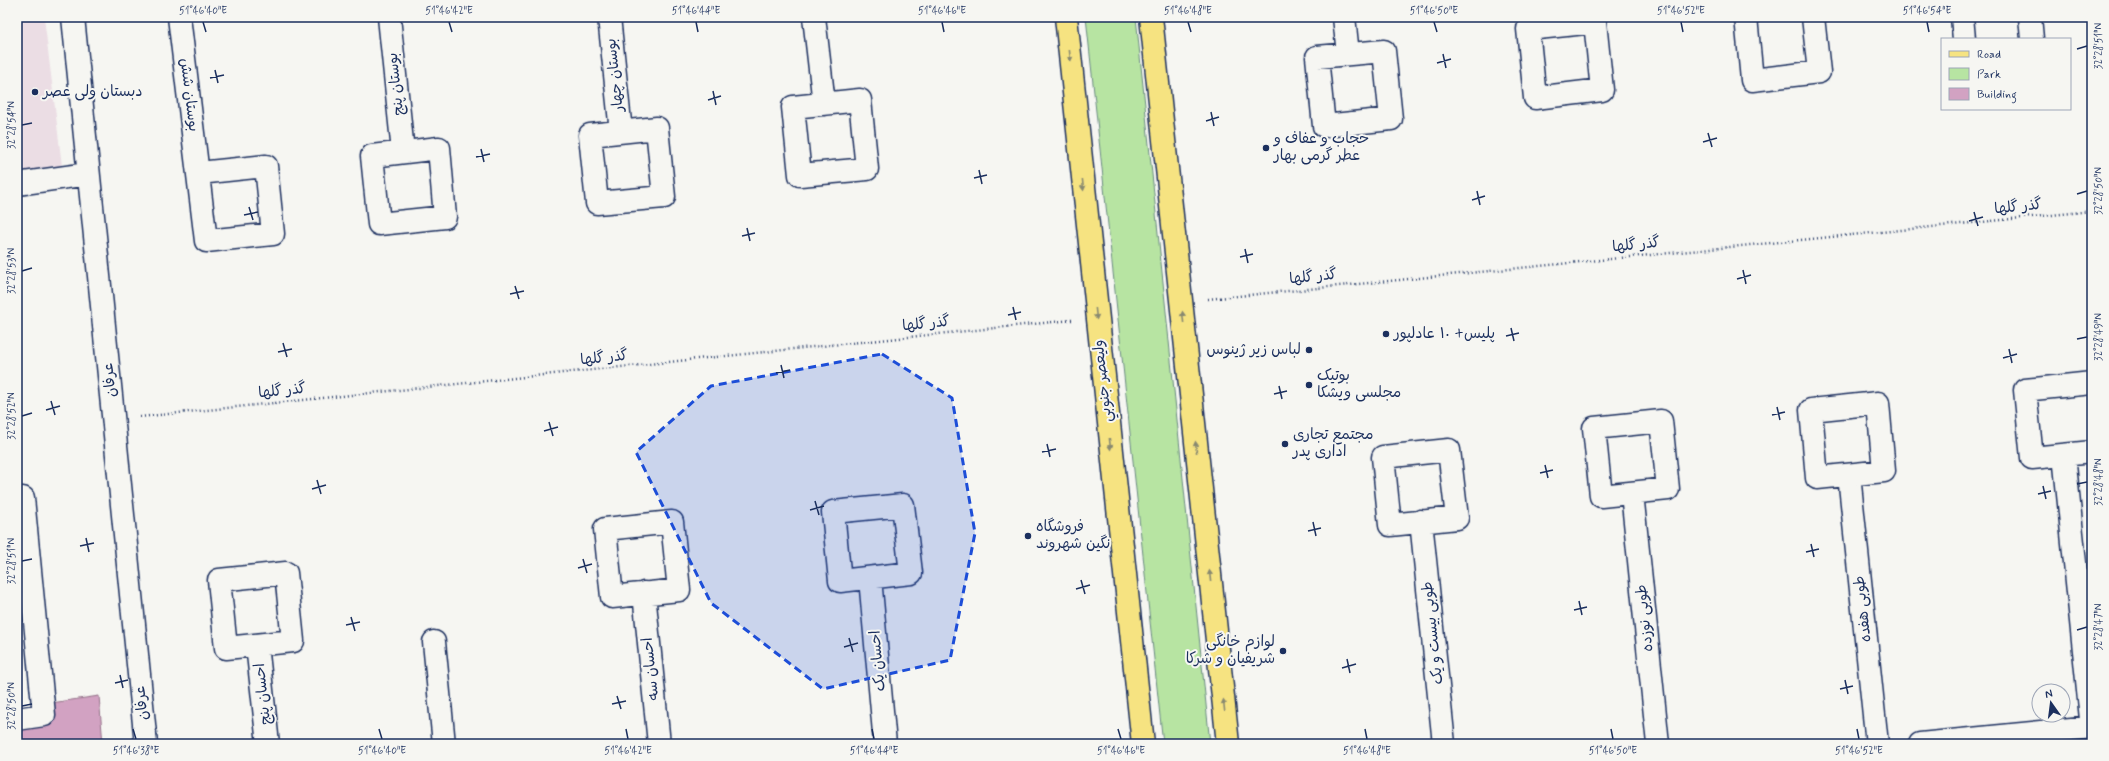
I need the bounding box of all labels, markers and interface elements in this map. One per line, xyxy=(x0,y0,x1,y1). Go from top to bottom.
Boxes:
text: 51°46'40"E xyxy=(179,4,227,18)
text: 51°46'42"E xyxy=(425,4,473,18)
text: 51°46'44"E xyxy=(672,4,720,18)
text: 51°46'46"E xyxy=(918,4,966,18)
text: 51°46'48"E xyxy=(1164,4,1212,18)
text: 51°46'50"E xyxy=(1410,4,1458,18)
text: 51°46'52"E xyxy=(1657,4,1705,18)
text: 51°46'54"E xyxy=(1903,4,1952,18)
text: 32°28'51"N xyxy=(2092,23,2106,69)
street label: بوستان چهار xyxy=(601,37,629,114)
legend xyxy=(1941,38,2071,110)
text: Road xyxy=(1977,47,2001,63)
one-way arrow xyxy=(1066,50,1073,62)
street label: بوستان پنج xyxy=(383,52,409,116)
street label: بوستان شش xyxy=(175,57,203,133)
text: Park xyxy=(1977,67,2001,83)
place label: دبستان ولی عصر xyxy=(41,82,143,102)
marker: دبستان ولی عصر xyxy=(30,87,40,97)
text: Building xyxy=(1977,87,2017,104)
text: 32°28'54"N xyxy=(5,101,19,149)
place label: حجاب و عفاف و عطر گرمی بهار xyxy=(1273,129,1369,166)
marker: حجاب و عفاف و عطر گرمی بهار xyxy=(1261,143,1271,153)
text: 32°28'50"N xyxy=(2092,167,2106,215)
one-way arrow xyxy=(1080,179,1086,191)
street label: گذر گلها xyxy=(1993,195,2043,219)
street label: گذر گلها xyxy=(1611,233,1661,257)
text: 32°28'53"N xyxy=(5,248,19,294)
street label: گذر گلها xyxy=(1288,265,1338,289)
one-way arrow xyxy=(1093,308,1099,320)
one-way arrow xyxy=(1180,311,1186,323)
street label: گذر گلها xyxy=(901,312,951,336)
text: 32°28'49"N xyxy=(2092,313,2106,361)
place label: پلیس+ ۱۰ عادلپور xyxy=(1393,324,1495,344)
marker: پلیس+ ۱۰ عادلپور xyxy=(1381,329,1391,339)
street label: وليعصر جنوبي xyxy=(1089,338,1119,423)
place label: لباس زیر ژینوس xyxy=(1206,340,1301,360)
marker: لباس زیر ژینوس xyxy=(1304,345,1314,355)
street label: گذر گلها xyxy=(579,346,629,370)
street label: عرفان xyxy=(98,362,122,398)
place label: بوتیک مجلسی ویشکا xyxy=(1317,366,1401,403)
street label: گذر گلها xyxy=(257,379,307,403)
marker: بوتیک مجلسی ویشکا xyxy=(1304,380,1314,390)
text: 32°28'52"N xyxy=(5,392,19,440)
place label: مجتمع تجاری اداری پدر xyxy=(1292,425,1373,462)
one-way arrow xyxy=(1107,438,1113,450)
marker: مجتمع تجاری اداری پدر xyxy=(1280,439,1290,449)
one-way arrow xyxy=(1193,441,1200,453)
text: 32°28'48"N xyxy=(2092,458,2106,506)
place label: فروشگاه نگین شهروند xyxy=(1036,517,1110,554)
marker: فروشگاه نگین شهروند xyxy=(1023,531,1033,541)
text: 32°28'51"N xyxy=(5,538,19,584)
one-way arrow xyxy=(1207,570,1213,582)
street label: طوبی هفده xyxy=(1850,575,1876,643)
street label: طوبی بیست و یک xyxy=(1418,580,1448,686)
street label: طوبی نوزده xyxy=(1632,583,1658,653)
text: 32°28'47"N xyxy=(2092,603,2106,650)
street label: احسان یک xyxy=(865,630,891,692)
place label: لوازم خانگی شریفیان و شرکا xyxy=(1186,632,1275,669)
street label: احسان سه xyxy=(638,637,664,701)
marker: لوازم خانگی شریفیان و شرکا xyxy=(1278,646,1288,656)
street label: احسان پنج xyxy=(250,662,276,726)
text: 32°28'50"N xyxy=(5,682,19,730)
north arrow xyxy=(2031,683,2071,723)
street label: عرفان xyxy=(130,685,154,721)
text: N xyxy=(2044,687,2054,702)
one-way arrow xyxy=(1220,699,1227,711)
text: 51°46'38"E xyxy=(113,744,159,758)
text: 51°46'40"E xyxy=(358,744,406,758)
text: 51°46'42"E xyxy=(604,744,652,758)
text: 51°46'44"E xyxy=(850,744,898,758)
text: 51°46'46"E xyxy=(1097,744,1145,758)
text: 51°46'48"E xyxy=(1343,744,1391,758)
text: 51°46'50"E xyxy=(1589,744,1637,758)
text: 51°46'52"E xyxy=(1835,744,1883,758)

